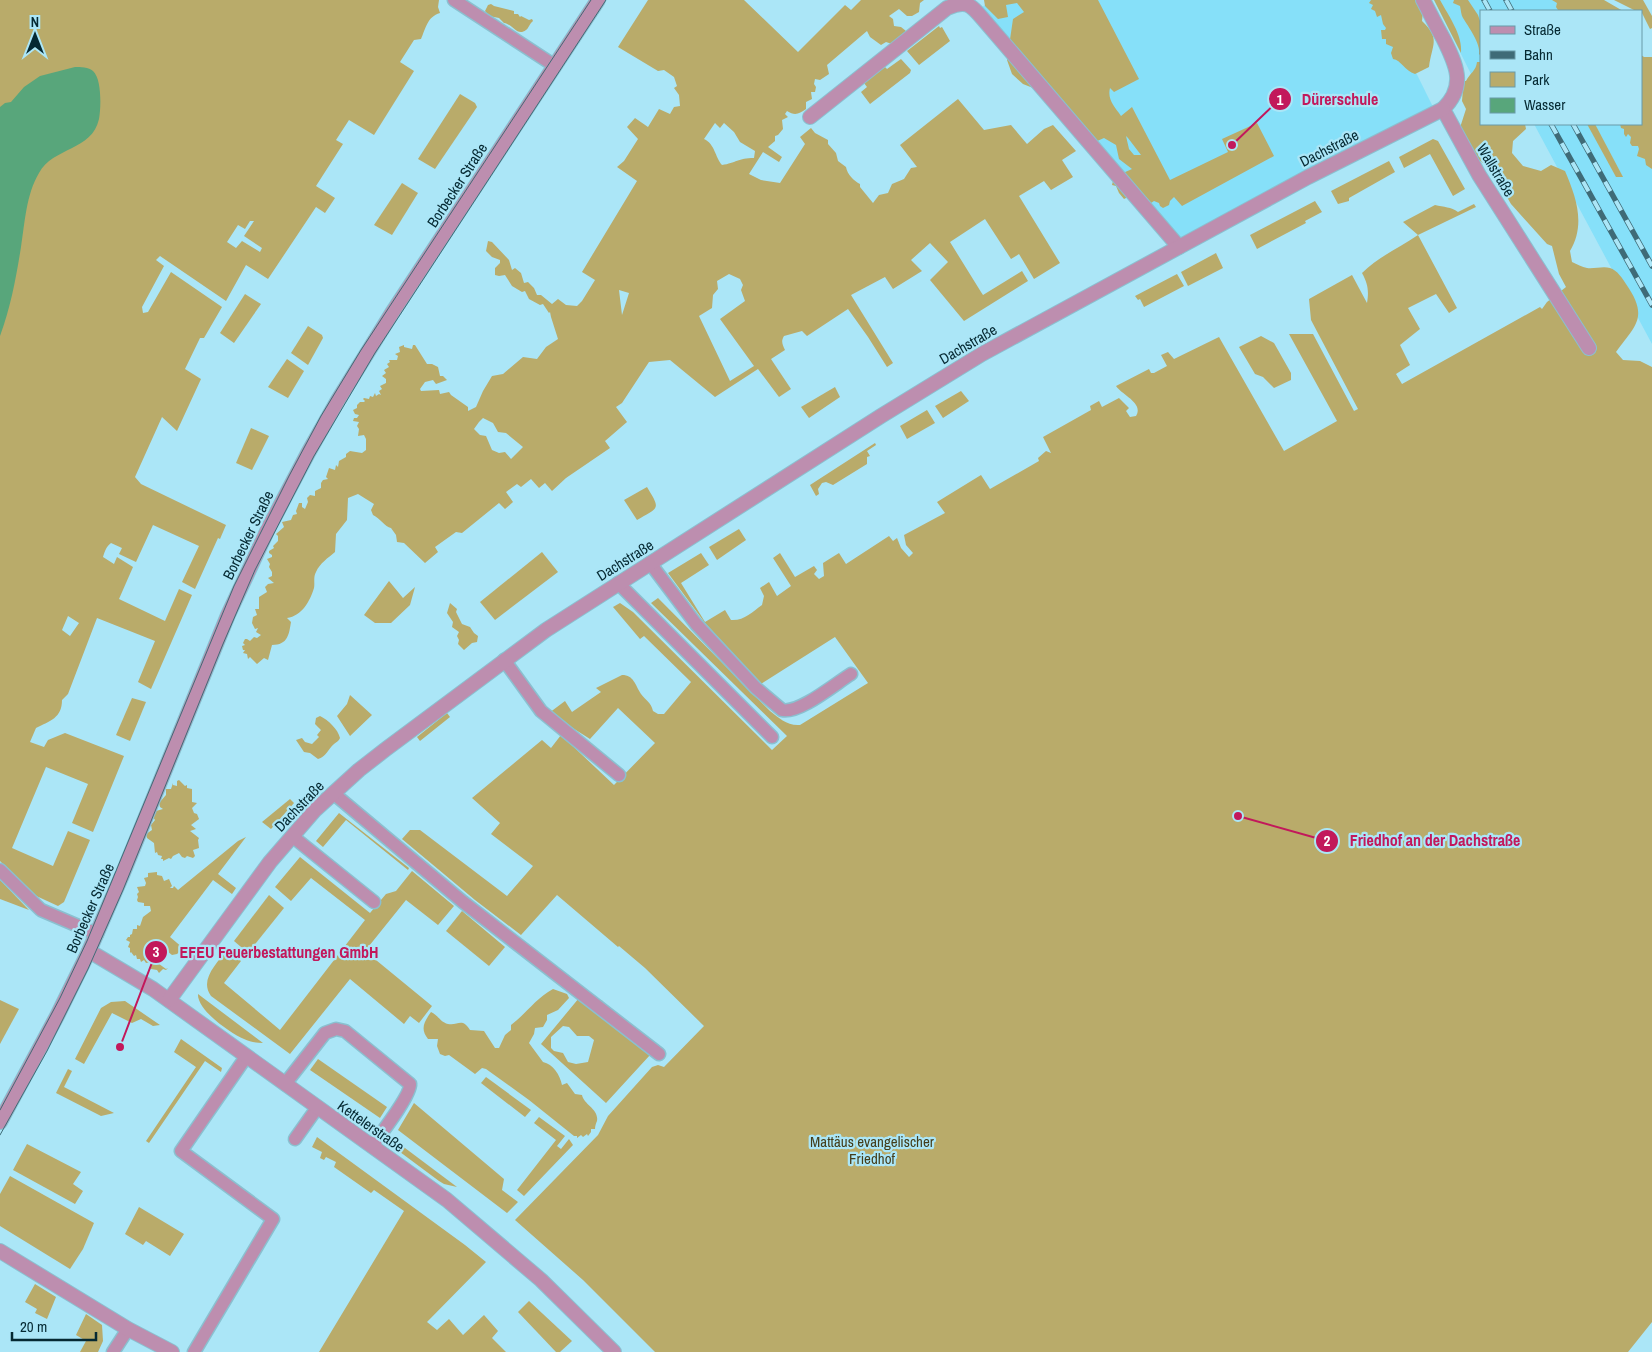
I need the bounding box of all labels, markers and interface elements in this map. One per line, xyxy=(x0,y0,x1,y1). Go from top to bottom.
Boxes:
north arrow xyxy=(10,10,60,60)
legend xyxy=(1480,10,1642,125)
text: N xyxy=(31,13,39,31)
text: Straße xyxy=(1524,19,1561,40)
text: Bahn xyxy=(1524,44,1553,65)
text: Park xyxy=(1524,69,1550,90)
callout: Dürerschule xyxy=(1267,84,1389,115)
text: Dürerschule xyxy=(1302,88,1378,110)
text: 1 xyxy=(1277,89,1284,110)
text: Wasser xyxy=(1524,94,1565,115)
street label: Dachstraße xyxy=(1296,124,1362,172)
street label: Borbecker Straße xyxy=(422,139,492,231)
street label: Wallstraße xyxy=(1472,140,1520,201)
street label: Dachstraße xyxy=(935,319,1001,369)
street label: Borbecker Straße xyxy=(217,487,279,583)
street label: Dachstraße xyxy=(592,534,658,586)
street label: Dachstraße xyxy=(269,776,329,836)
callout: Friedhof an der Dachstraße xyxy=(1315,825,1531,856)
text: Friedhof an der Dachstraße xyxy=(1350,829,1520,851)
text: 2 xyxy=(1324,830,1331,851)
street label: Borbecker Straße xyxy=(61,860,119,956)
callout: EFEU Feuerbestattungen GmbH xyxy=(144,937,388,968)
text: 3 xyxy=(153,941,160,962)
text: EFEU Feuerbestattungen GmbH xyxy=(179,941,379,963)
street label: Kettelerstraße xyxy=(333,1095,409,1157)
park label: Mattäus evangelischer Friedhof xyxy=(810,1131,934,1169)
scale bar xyxy=(12,1310,96,1342)
text: 20 m xyxy=(20,1316,47,1337)

